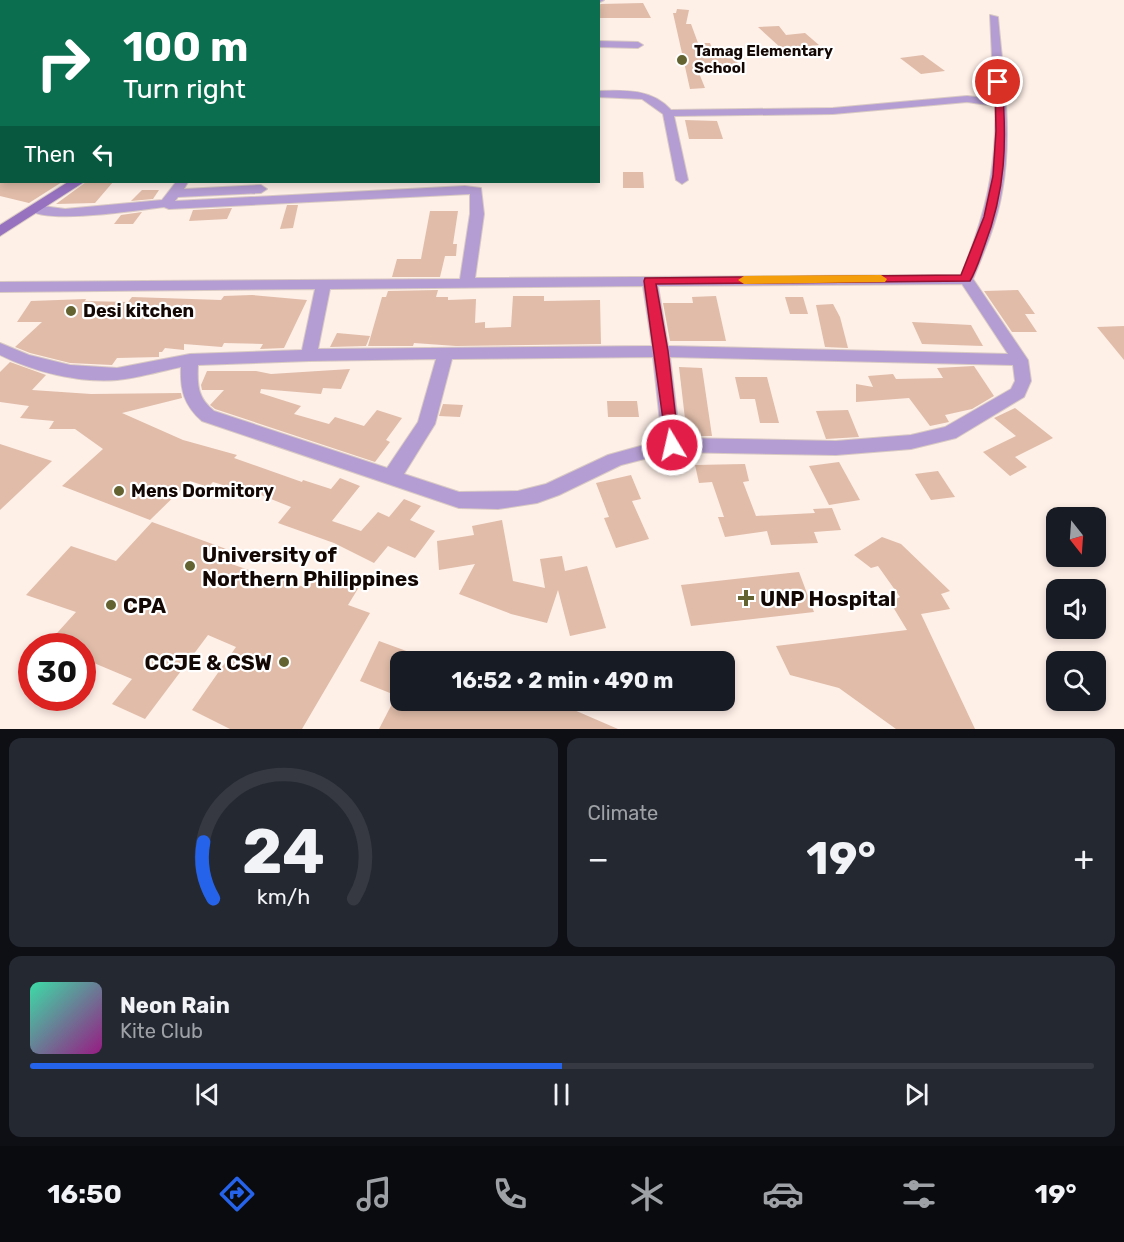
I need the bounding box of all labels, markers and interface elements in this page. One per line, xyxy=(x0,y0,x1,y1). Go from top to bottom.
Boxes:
text: 100 m xyxy=(123,22,248,72)
icon: right xyxy=(24,24,102,102)
place label: Tamag Elementary School xyxy=(694,42,833,77)
marker: Tamag Elementary School xyxy=(675,53,689,67)
pin xyxy=(972,56,1023,107)
icon: arrive xyxy=(981,65,1014,98)
text: Turn right xyxy=(123,73,246,105)
icon: left xyxy=(87,138,120,171)
text: Then xyxy=(24,141,75,168)
place label: Desi kitchen xyxy=(83,300,194,322)
marker: Desi kitchen xyxy=(64,304,78,318)
position arrow xyxy=(640,413,704,477)
place label: Mens Dormitory xyxy=(131,480,274,502)
marker: Mens Dormitory xyxy=(112,484,126,498)
north arrow xyxy=(1046,507,1106,567)
map controls xyxy=(1046,507,1106,711)
place label: University of Northern Philippines xyxy=(202,542,419,591)
marker: University of Northern Philippines xyxy=(183,559,197,573)
button: sound xyxy=(1046,579,1106,639)
place label: UNP Hospital xyxy=(760,586,896,611)
marker: UNP Hospital xyxy=(737,589,755,607)
place label: CPA xyxy=(123,593,166,618)
marker: CPA xyxy=(104,598,118,612)
speed limit sign: 30 xyxy=(18,633,96,711)
place label: CCJE & CSW xyxy=(145,650,272,675)
button: search xyxy=(1046,651,1106,711)
marker: CCJE & CSW xyxy=(277,655,291,669)
text: 16:52 · 2 min · 490 m xyxy=(452,667,673,694)
text: Climate xyxy=(588,801,658,825)
text: 24 xyxy=(242,815,325,889)
text: 19° xyxy=(806,832,876,885)
text: − xyxy=(588,839,609,878)
text: + xyxy=(1073,839,1094,878)
text: km/h xyxy=(256,885,310,910)
text: Neon Rain xyxy=(120,992,230,1019)
text: Kite Club xyxy=(120,1019,203,1043)
icon: previous xyxy=(191,1078,224,1111)
icon: pause xyxy=(545,1078,578,1111)
icon: next xyxy=(900,1078,933,1111)
icon: directions xyxy=(216,1173,258,1215)
icon: music xyxy=(353,1173,395,1215)
icon: phone xyxy=(489,1173,531,1215)
icon: climate xyxy=(626,1173,668,1215)
icon: car xyxy=(762,1173,804,1215)
icon: filters xyxy=(898,1173,940,1215)
text: 16:50 xyxy=(47,1178,122,1210)
text: 19° xyxy=(1035,1178,1077,1210)

